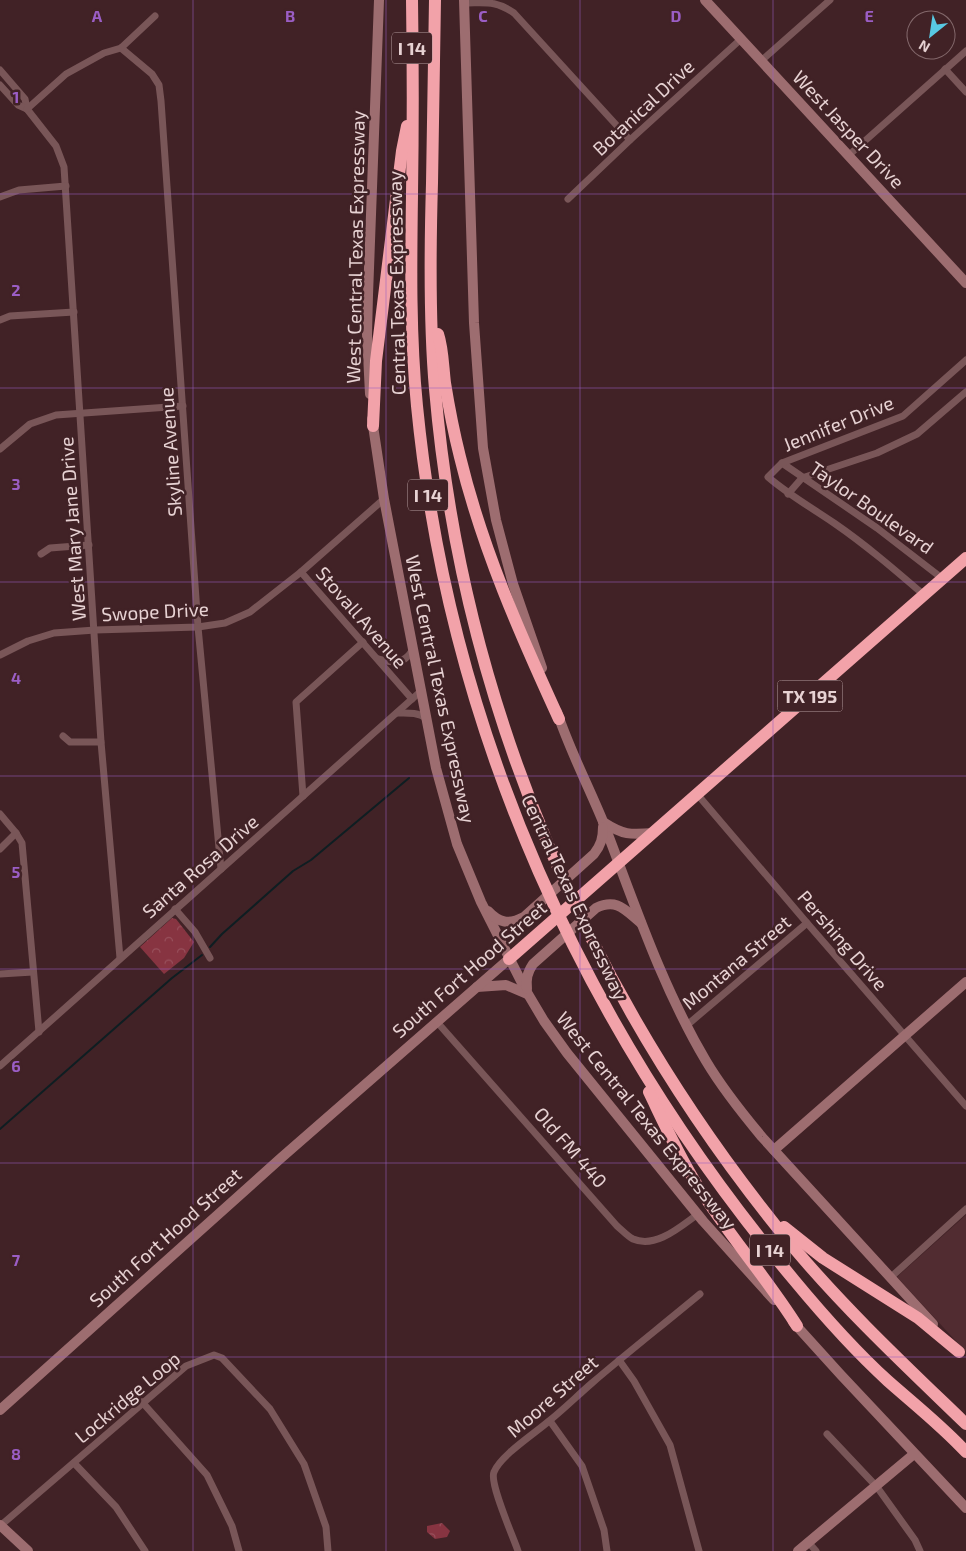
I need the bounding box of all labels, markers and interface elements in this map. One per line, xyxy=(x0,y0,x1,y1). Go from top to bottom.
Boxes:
text: A xyxy=(92,6,103,25)
text: B xyxy=(285,6,295,25)
text: C xyxy=(478,6,488,25)
text: D xyxy=(671,6,682,25)
text: E xyxy=(864,6,874,25)
north arrow xyxy=(906,10,956,60)
road number: I 14 xyxy=(392,32,432,64)
text: N xyxy=(916,37,933,57)
street label: Botanical Drive xyxy=(588,54,698,160)
street label: West Jasper Drive xyxy=(788,65,910,193)
text: 1 xyxy=(13,87,19,106)
street label: West Central Texas Expressway xyxy=(341,110,369,384)
street label: Central Texas Expressway xyxy=(383,171,409,395)
text: 2 xyxy=(11,280,21,299)
street label: Skyline Avenue xyxy=(154,387,186,517)
street label: Jennifer Drive xyxy=(779,390,897,456)
street label: West Mary Jane Drive xyxy=(54,436,90,622)
street label: Taylor Boulevard xyxy=(806,456,938,558)
text: 3 xyxy=(11,474,21,493)
road number: I 14 xyxy=(408,480,448,510)
street label: West Central Texas Expressway xyxy=(401,553,481,825)
street label: Stovall Avenue xyxy=(312,561,412,673)
street label: Swope Drive xyxy=(101,597,209,625)
text: 4 xyxy=(11,668,21,687)
road number: TX 195 xyxy=(778,680,842,711)
street label: Central Texas Expressway xyxy=(517,790,633,1004)
street label: Santa Rosa Drive xyxy=(137,809,263,923)
text: 5 xyxy=(12,862,21,881)
street label: Pershing Drive xyxy=(793,885,893,995)
street label: South Fort Hood Street xyxy=(387,896,551,1042)
street label: Montana Street xyxy=(677,910,795,1014)
street label: West Central Texas Expressway xyxy=(552,1007,742,1233)
text: 6 xyxy=(11,1056,21,1075)
street label: Old FM 440 xyxy=(530,1102,612,1192)
street label: South Fort Hood Street xyxy=(84,1163,246,1311)
road number: I 14 xyxy=(750,1234,790,1266)
text: 7 xyxy=(12,1250,21,1269)
street label: Lockridge Loop xyxy=(70,1346,184,1448)
street label: Moore Street xyxy=(502,1350,602,1442)
text: 8 xyxy=(11,1444,21,1463)

